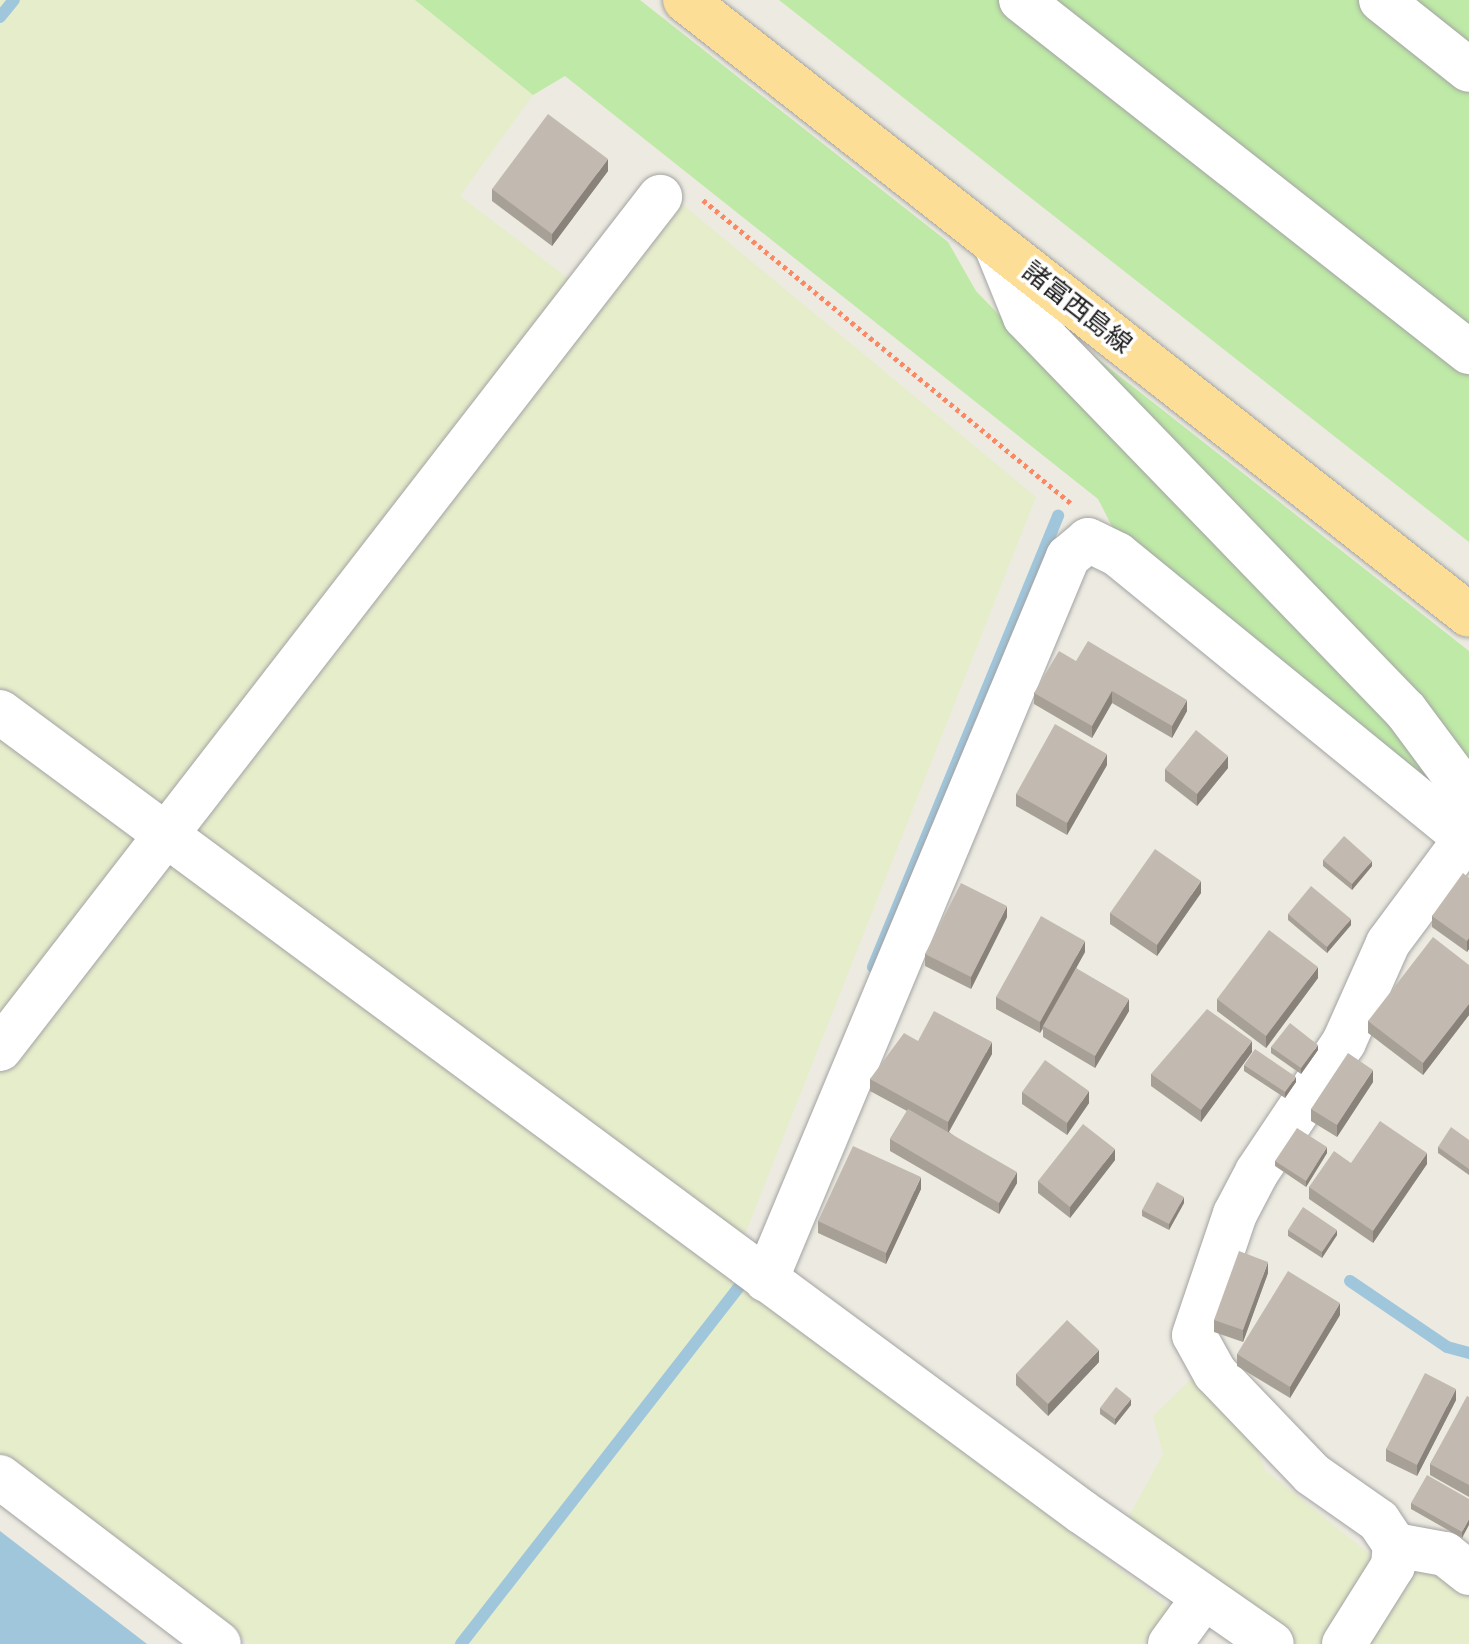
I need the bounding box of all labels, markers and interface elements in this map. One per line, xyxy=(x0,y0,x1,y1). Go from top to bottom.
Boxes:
street label: 諸富西島線 xyxy=(1016,256,1138,360)

